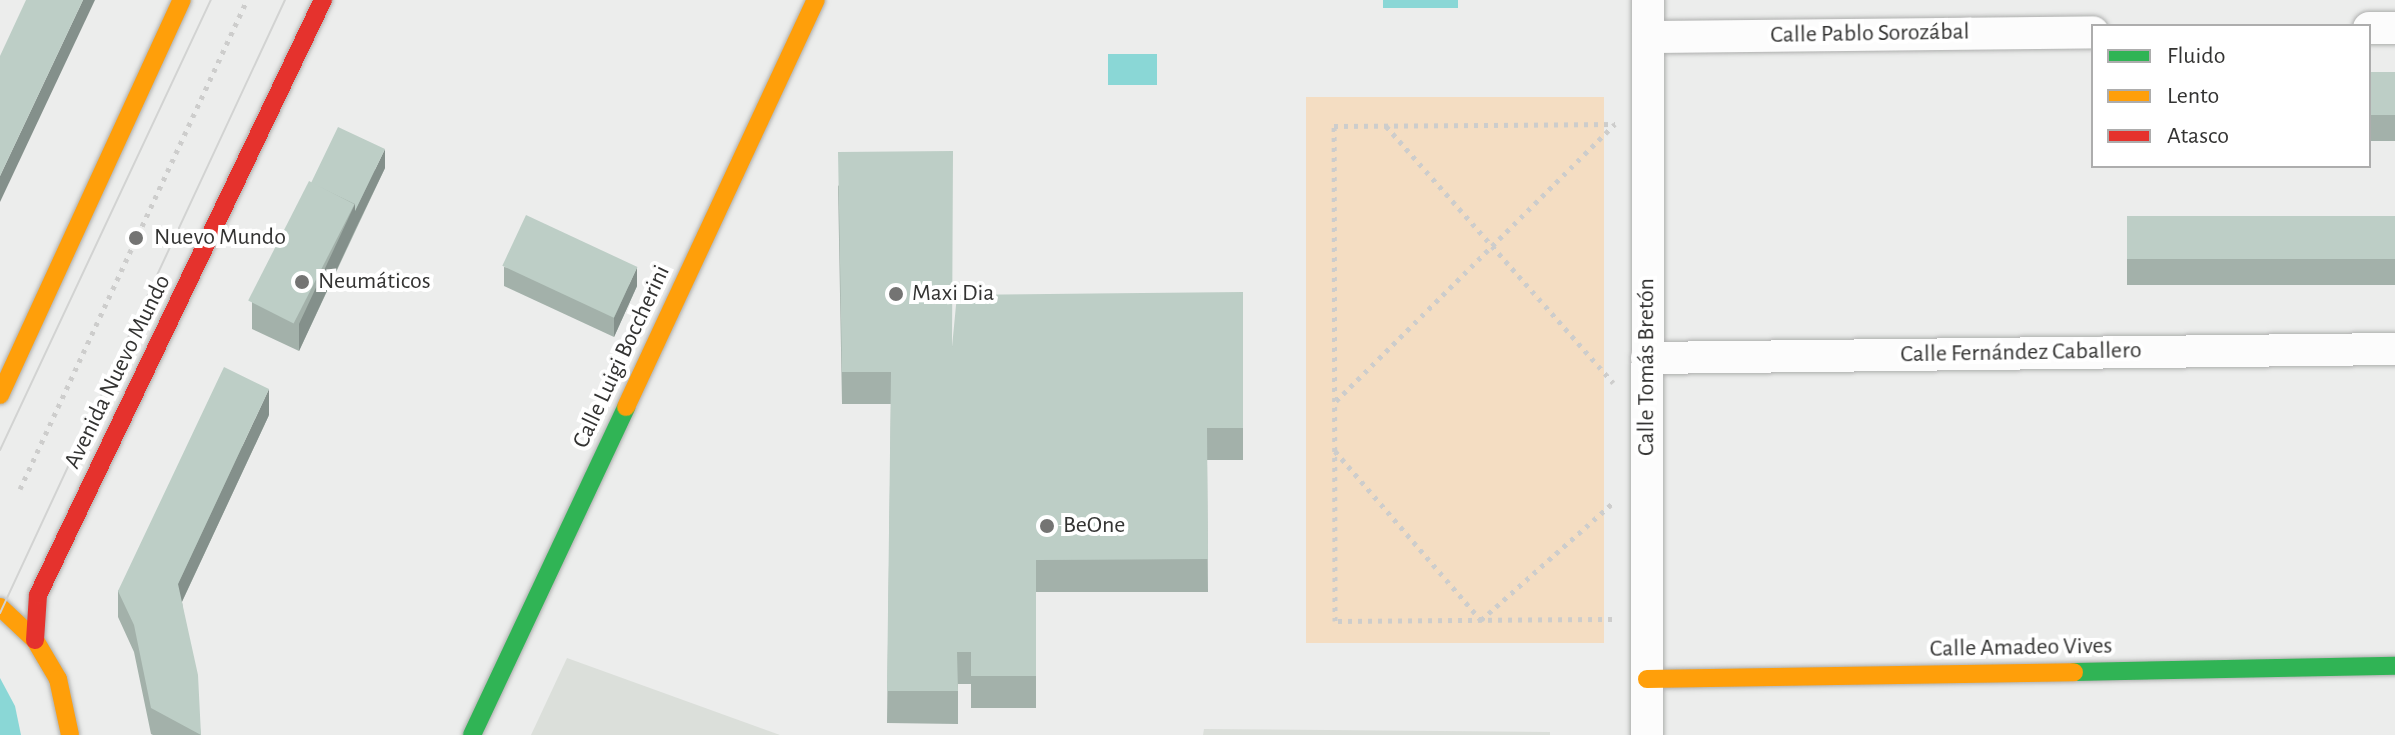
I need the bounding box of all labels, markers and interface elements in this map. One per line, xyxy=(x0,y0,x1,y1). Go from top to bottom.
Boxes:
street label: Calle Pablo Sorozábal xyxy=(1770,18,1970,50)
legend xyxy=(2091,24,2371,168)
text: Fluido xyxy=(2167,44,2226,68)
text: Lento xyxy=(2167,84,2219,108)
text: Atasco xyxy=(2167,124,2229,148)
place label: Nuevo Mundo xyxy=(154,224,286,252)
marker: Nuevo Mundo xyxy=(125,227,147,249)
street label: Calle Luigi Boccherini xyxy=(567,261,677,453)
place label: Neumáticos xyxy=(318,268,431,296)
street label: Avenida Nuevo Mundo xyxy=(59,270,177,474)
marker: Neumáticos xyxy=(293,273,311,291)
street label: Calle Tomás Bretón xyxy=(1633,278,1661,456)
place label: Maxi Dia xyxy=(912,280,994,308)
marker: Maxi Dia xyxy=(887,285,905,303)
street label: Calle Fernández Caballero xyxy=(1900,336,2142,370)
place label: BeOne xyxy=(1063,512,1125,540)
marker: BeOne xyxy=(1038,517,1056,535)
street label: Calle Amadeo Vives xyxy=(1929,632,2113,664)

